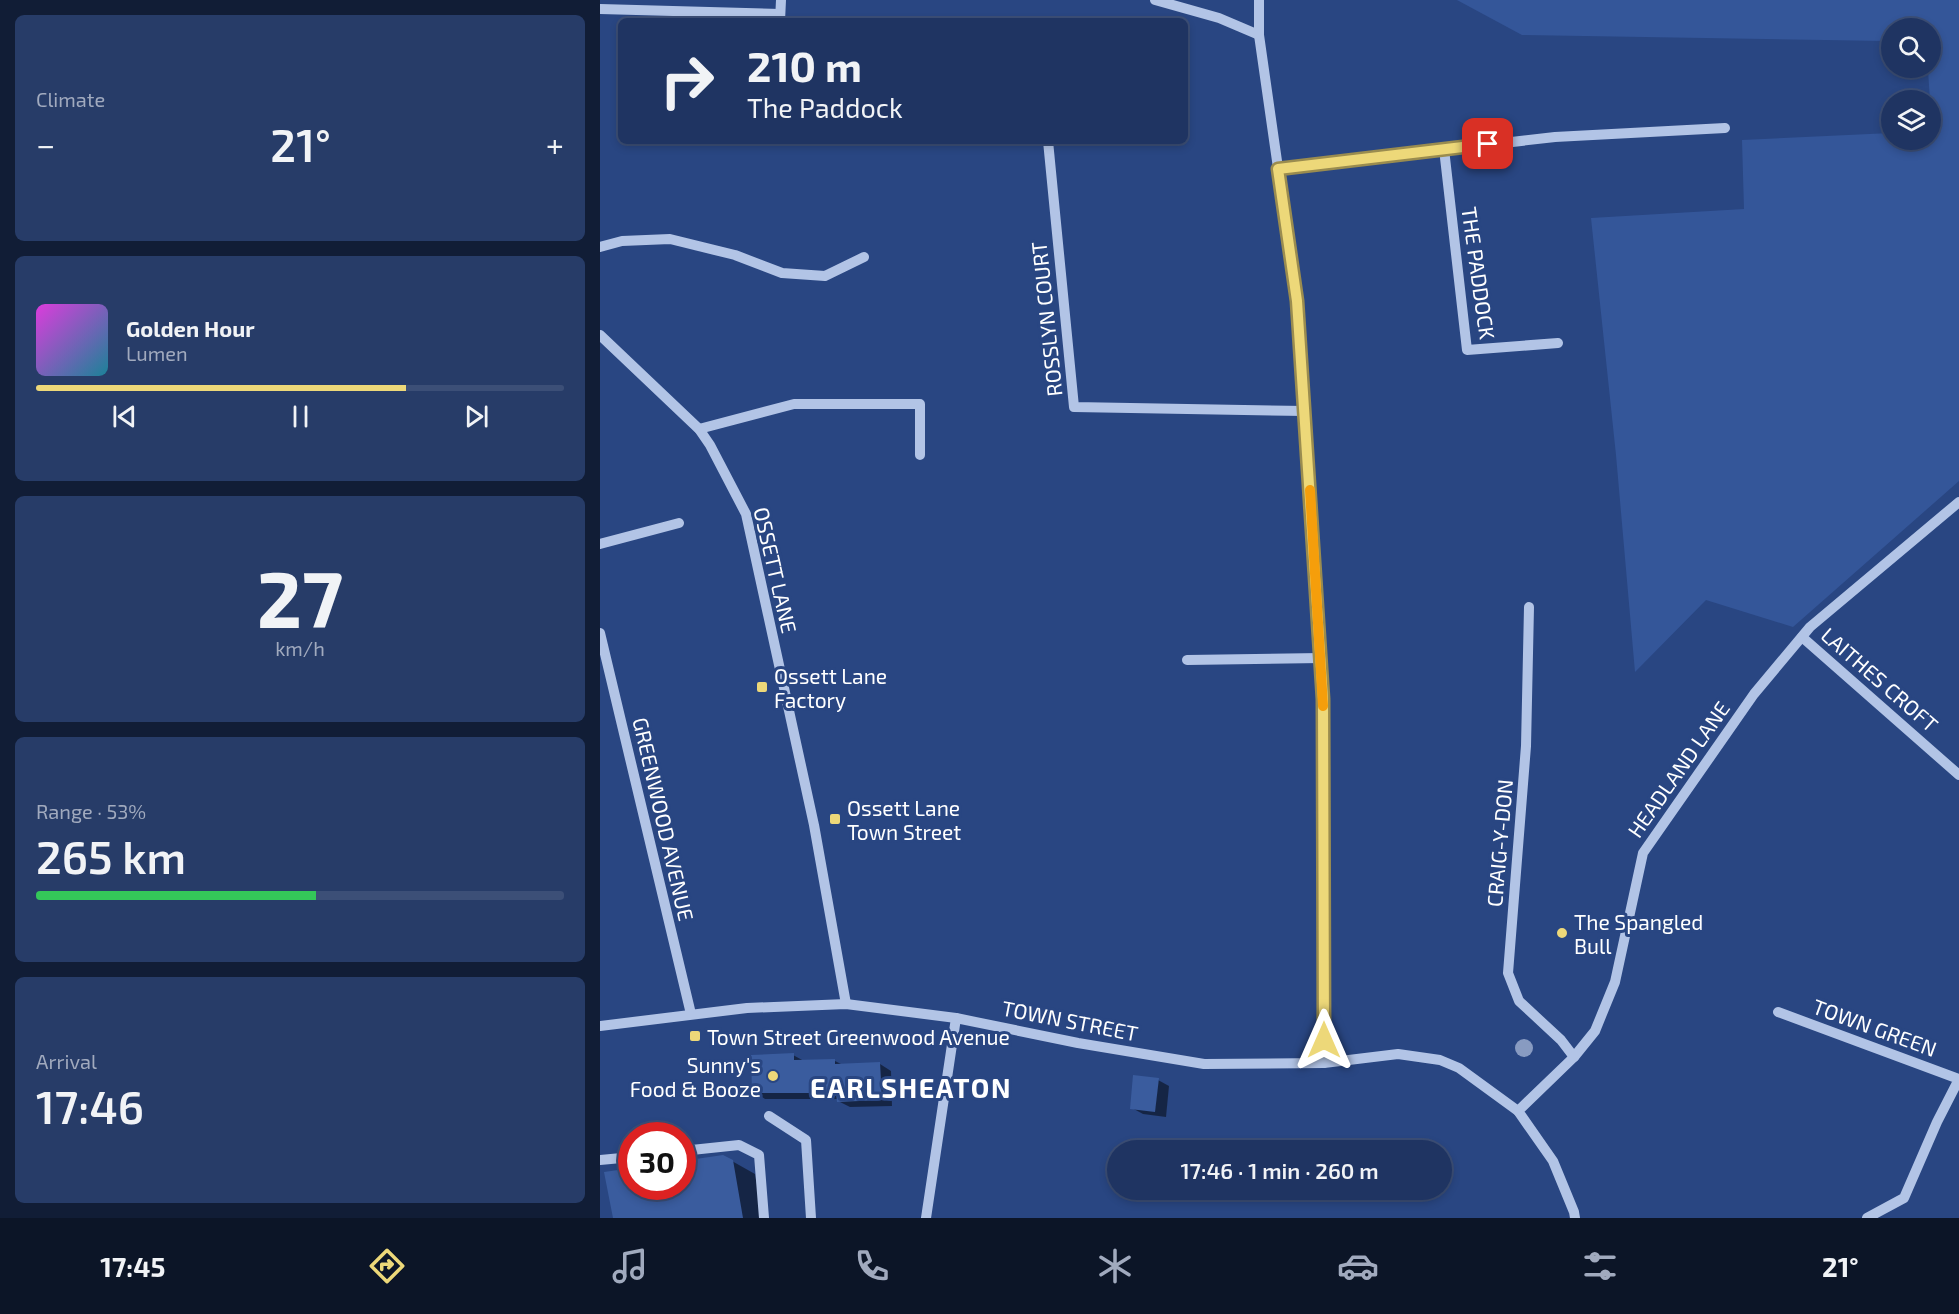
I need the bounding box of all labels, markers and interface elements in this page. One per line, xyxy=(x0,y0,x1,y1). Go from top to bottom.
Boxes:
map controls xyxy=(1881,18,1941,150)
button: search xyxy=(1881,18,1941,78)
text: 210 m xyxy=(747,40,862,90)
icon: right xyxy=(648,42,726,120)
text: Climate xyxy=(36,87,105,111)
button: layers xyxy=(1881,90,1941,150)
text: The Paddock xyxy=(747,91,903,123)
text: 21° xyxy=(270,117,331,171)
pin xyxy=(1462,118,1513,169)
text: − xyxy=(36,124,55,164)
text: + xyxy=(546,124,564,164)
icon: arrive xyxy=(1471,127,1504,160)
street label: THE PADDOCK xyxy=(1457,205,1501,342)
street label: ROSSLYN COURT xyxy=(1025,240,1067,398)
text: Golden Hour xyxy=(126,315,255,341)
text: Lumen xyxy=(126,341,188,365)
icon: previous xyxy=(108,400,141,433)
icon: pause xyxy=(284,400,317,433)
icon: next xyxy=(460,400,493,433)
street label: OSSETT LANE xyxy=(749,505,803,635)
text: 27 xyxy=(257,550,343,644)
street label: LAITHES CROFT xyxy=(1817,622,1943,736)
text: km/h xyxy=(275,636,325,660)
place label: Ossett Lane Factory xyxy=(774,663,887,712)
marker: Ossett Lane Factory xyxy=(755,680,769,694)
street label: HEADLAND LANE xyxy=(1622,696,1734,842)
street label: GREENWOOD AVENUE xyxy=(628,715,700,923)
street label: CRAIG-Y-DON xyxy=(1481,778,1517,908)
place label: Ossett Lane Town Street xyxy=(847,795,961,844)
text: Range · 53% xyxy=(36,799,146,823)
marker: Ossett Lane Town Street xyxy=(828,812,842,826)
text: 265 km xyxy=(36,829,186,883)
place label: The Spangled Bull xyxy=(1574,909,1703,958)
marker: The Spangled Bull xyxy=(1555,926,1569,940)
street label: TOWN GREEN xyxy=(1810,993,1940,1061)
street label: TOWN STREET xyxy=(1000,995,1140,1045)
position arrow xyxy=(1292,1008,1356,1072)
place label: Town Street Greenwood Avenue xyxy=(707,1024,1010,1049)
marker: Town Street Greenwood Avenue xyxy=(688,1029,702,1043)
text: Arrival xyxy=(36,1049,97,1073)
place label: Sunny's Food & Booze xyxy=(630,1052,761,1101)
marker: Sunny's Food & Booze xyxy=(766,1069,780,1083)
district label: EARLSHEATON xyxy=(810,1071,1012,1103)
text: 17:46 xyxy=(36,1079,144,1133)
speed limit sign: 30 xyxy=(618,1122,696,1200)
text: 17:46 · 1 min · 260 m xyxy=(1180,1157,1379,1183)
icon: directions xyxy=(366,1245,408,1287)
icon: music xyxy=(609,1245,651,1287)
icon: phone xyxy=(851,1245,893,1287)
icon: climate xyxy=(1094,1245,1136,1287)
icon: car xyxy=(1337,1245,1379,1287)
icon: filters xyxy=(1579,1245,1621,1287)
text: 17:45 xyxy=(100,1250,165,1282)
text: 21° xyxy=(1822,1250,1859,1282)

